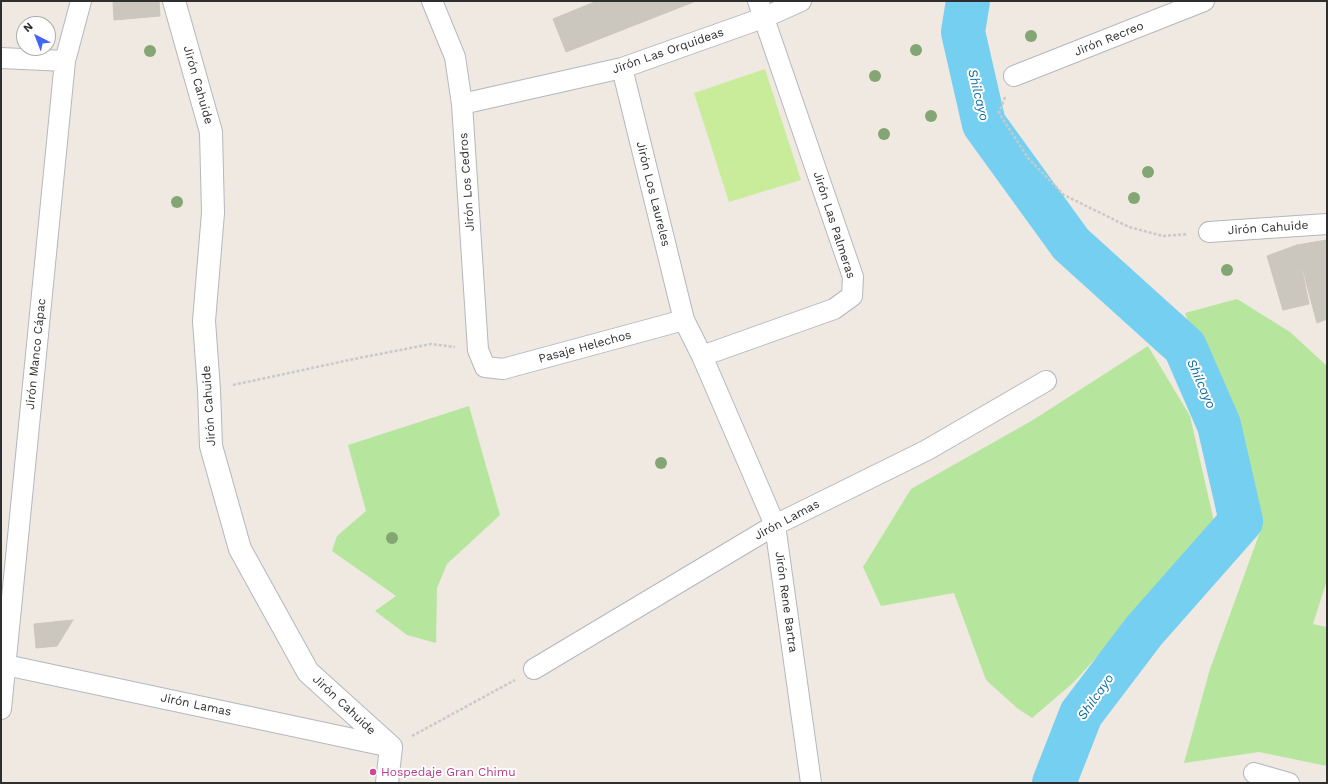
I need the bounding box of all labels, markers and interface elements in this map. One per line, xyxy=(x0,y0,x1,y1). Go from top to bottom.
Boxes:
north arrow xyxy=(16,16,56,56)
street label: Jirón Recreo xyxy=(1072,19,1146,59)
text: N xyxy=(21,20,36,35)
street label: Jirón Las Orquideas xyxy=(610,25,726,77)
street label: Jirón Cahuide xyxy=(180,44,216,126)
water label: Shilcayo xyxy=(964,68,992,122)
street label: Jirón Los Cedros xyxy=(456,132,478,232)
street label: Jirón Los Laureles xyxy=(633,140,673,248)
street label: Jirón Las Palmeras xyxy=(810,170,858,280)
street label: Jirón Cahuide xyxy=(1227,218,1309,238)
street label: Jirón Manco Cápac xyxy=(23,298,49,410)
street label: Pasaje Helechos xyxy=(537,328,633,366)
water label: Shilcayo xyxy=(1183,357,1219,411)
street label: Jirón Cahuide xyxy=(199,365,219,447)
street label: Jirón Lamas xyxy=(752,497,822,543)
street label: Jirón Rene Bartra xyxy=(772,550,800,654)
water label: Shilcayo xyxy=(1074,671,1118,723)
street label: Jirón Cahuide xyxy=(310,672,378,738)
street label: Jirón Lamas xyxy=(159,690,233,720)
place label: Hospedaje Gran Chimu xyxy=(381,765,516,779)
marker: Hospedaje Gran Chimu xyxy=(368,767,378,777)

